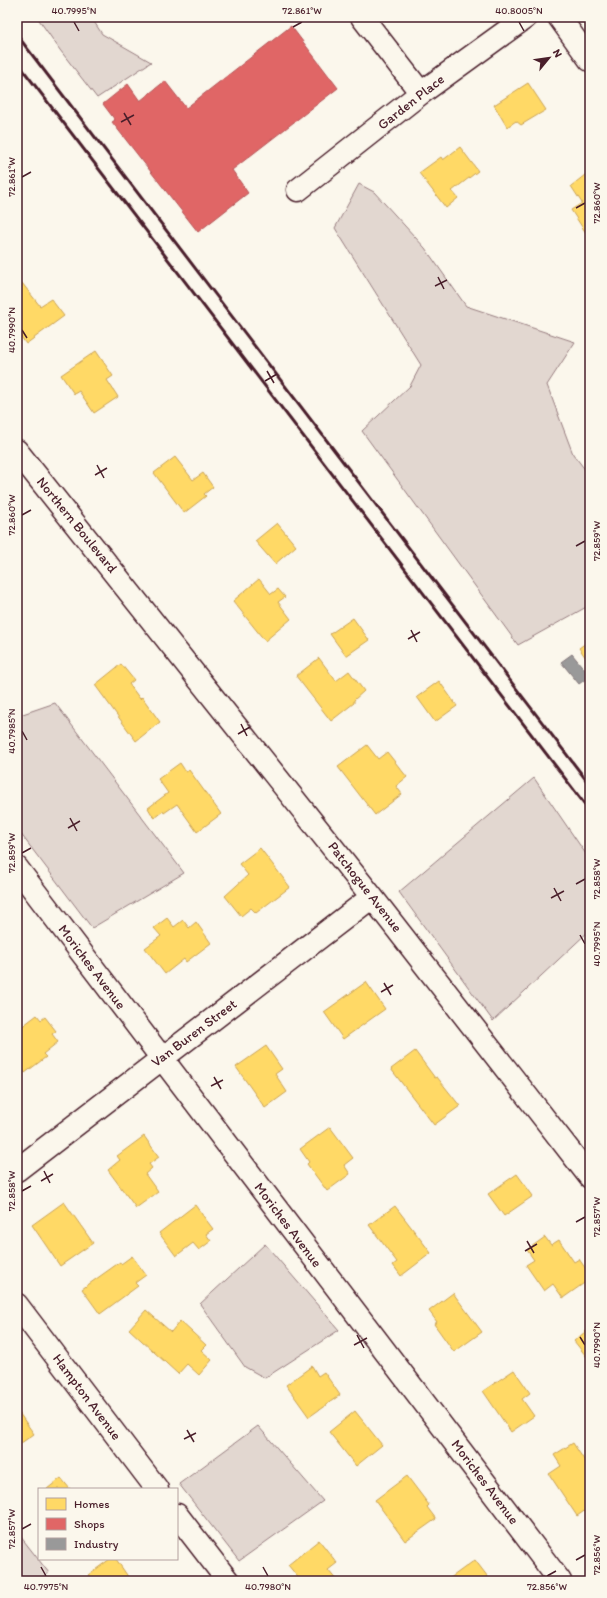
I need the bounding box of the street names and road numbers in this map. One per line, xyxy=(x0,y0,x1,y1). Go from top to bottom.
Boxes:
street label: Garden Place xyxy=(374,70,448,133)
street label: Northern Boulevard xyxy=(33,473,121,577)
street label: Patchogue Avenue xyxy=(324,838,406,936)
street label: Moriches Avenue xyxy=(55,921,130,1013)
street label: Van Buren Street xyxy=(148,995,240,1071)
street label: Moriches Avenue xyxy=(251,1179,326,1271)
street label: Hampton Avenue xyxy=(49,1351,125,1444)
street label: Moriches Avenue xyxy=(448,1436,523,1528)

